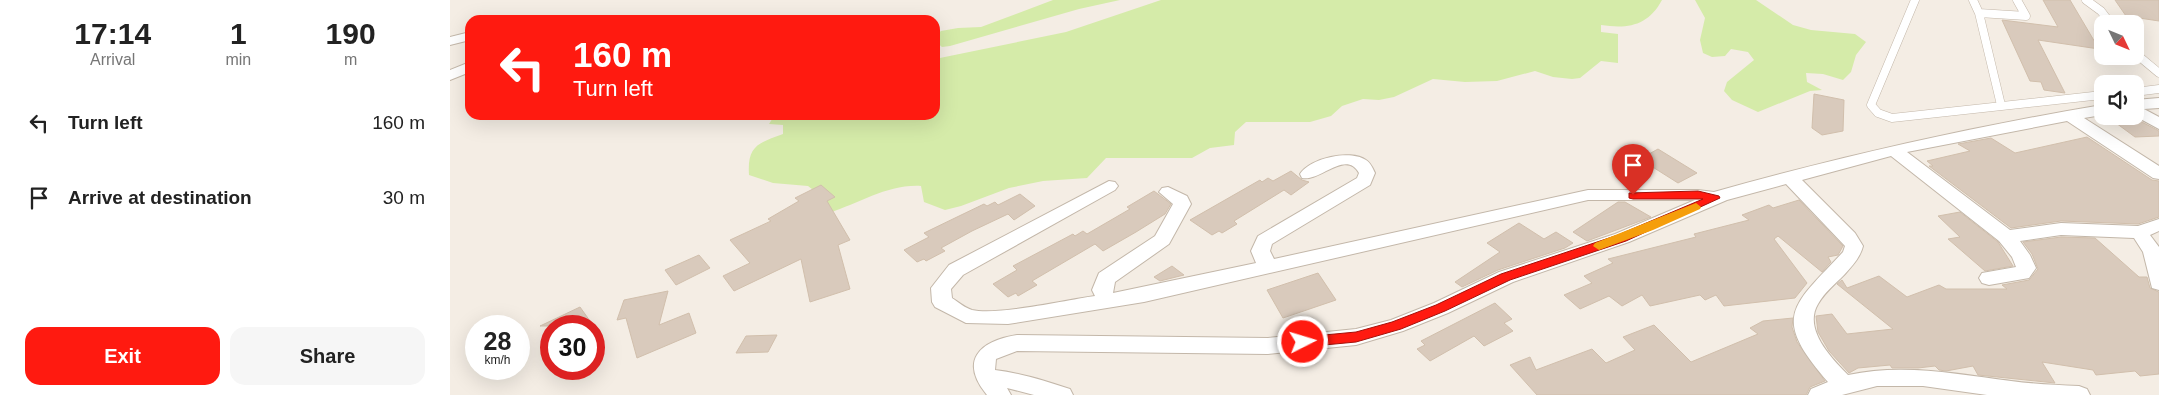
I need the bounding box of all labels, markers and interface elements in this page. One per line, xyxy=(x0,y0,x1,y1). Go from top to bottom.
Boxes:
north arrow xyxy=(2094,15,2144,65)
map controls xyxy=(2094,15,2144,125)
text: 17:14 xyxy=(74,17,151,50)
text: 1 xyxy=(230,17,247,50)
text: 190 xyxy=(326,17,376,50)
icon: left xyxy=(490,35,555,100)
text: 160 m xyxy=(573,35,672,74)
text: Arrival xyxy=(90,51,135,68)
text: min xyxy=(225,51,251,68)
text: m xyxy=(344,51,357,68)
button: sound xyxy=(2094,75,2144,125)
text: Turn left xyxy=(573,76,653,101)
icon: left xyxy=(25,109,53,137)
text: Turn left xyxy=(68,112,143,133)
text: 160 m xyxy=(372,112,425,133)
pin xyxy=(1612,144,1654,195)
icon: arrive xyxy=(1619,151,1647,179)
icon: arrive xyxy=(25,184,53,212)
text: Arrive at destination xyxy=(68,187,252,208)
text: 30 m xyxy=(383,187,425,208)
speed limit sign: 30 xyxy=(540,315,605,380)
position arrow xyxy=(1276,315,1328,367)
button: Exit xyxy=(25,327,220,385)
button: Share xyxy=(230,327,425,385)
text: 28 xyxy=(484,327,511,355)
text: km/h xyxy=(484,353,511,367)

